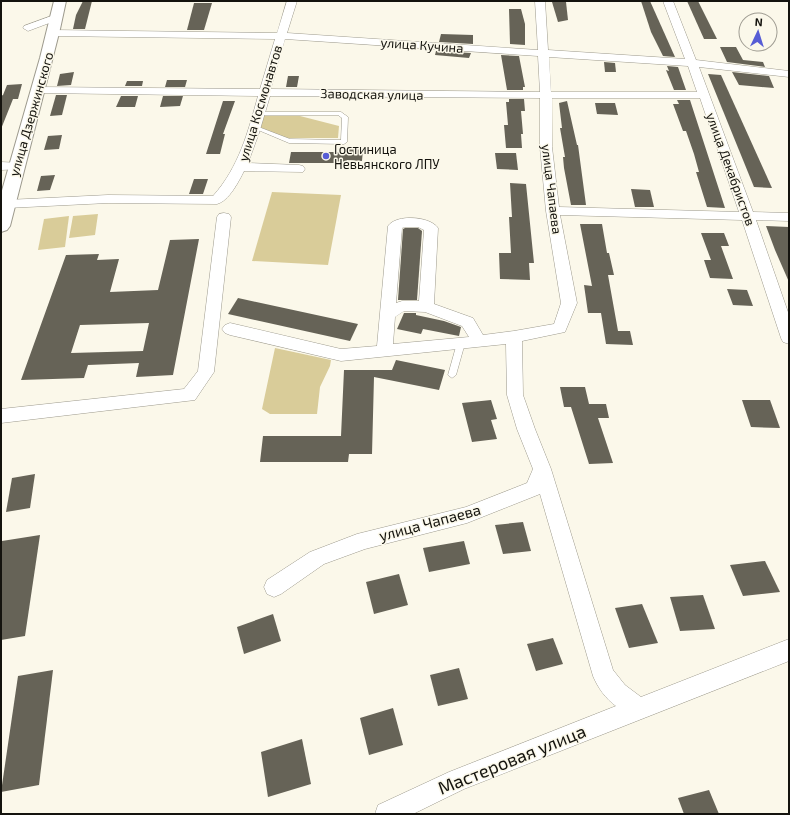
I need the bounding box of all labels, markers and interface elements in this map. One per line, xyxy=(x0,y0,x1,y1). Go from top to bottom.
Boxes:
north arrow xyxy=(738,12,778,52)
text: N xyxy=(754,15,763,28)
street label: улица Кучина xyxy=(380,34,464,56)
street label: улица Космонавтов xyxy=(235,43,285,163)
street label: улица Дзержинского xyxy=(6,50,56,178)
street label: Заводская улица xyxy=(320,85,424,103)
street label: улица Декабристов xyxy=(703,110,759,228)
place label: Гостиница Невьянского ЛПУ xyxy=(334,141,440,172)
street label: улица Чапаева xyxy=(539,143,565,235)
marker: Гостиница Невьянского ЛПУ xyxy=(321,151,331,161)
street label: улица Чапаева xyxy=(377,500,483,545)
street label: Мастеровая улица xyxy=(434,719,589,799)

